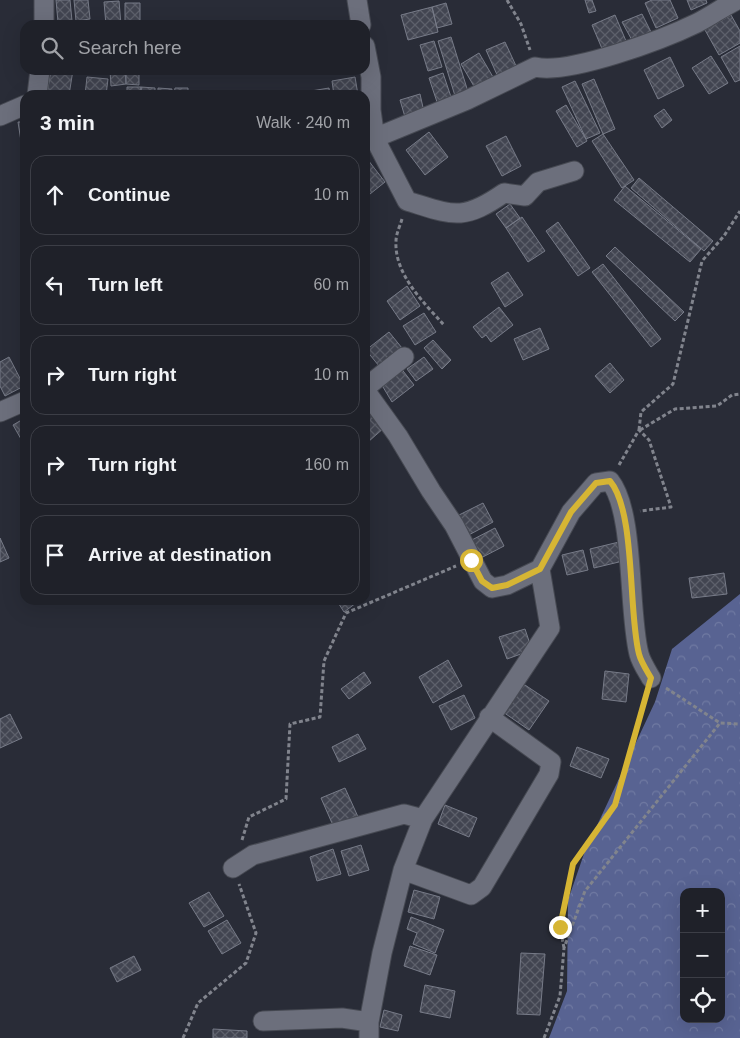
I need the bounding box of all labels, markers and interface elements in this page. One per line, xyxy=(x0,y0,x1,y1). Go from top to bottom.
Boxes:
search box xyxy=(20,20,370,75)
icon: search xyxy=(38,34,66,62)
text: Search here xyxy=(78,37,182,58)
text: 3 min xyxy=(40,111,95,134)
text: Walk · 240 m xyxy=(256,114,350,131)
icon: ahead xyxy=(41,181,69,209)
text: Continue xyxy=(88,184,170,205)
text: 10 m xyxy=(313,186,349,203)
icon: left xyxy=(41,271,69,299)
text: Turn left xyxy=(88,274,163,295)
text: 60 m xyxy=(313,276,349,293)
icon: right xyxy=(41,361,69,389)
text: Turn right xyxy=(88,364,176,385)
text: 10 m xyxy=(313,366,349,383)
icon: right xyxy=(41,451,69,479)
text: Turn right xyxy=(88,454,176,475)
text: 160 m xyxy=(305,456,349,473)
icon: arrive xyxy=(41,541,69,569)
text: Arrive at destination xyxy=(88,544,272,565)
route start xyxy=(460,549,483,572)
map controls xyxy=(680,888,725,1023)
button: + xyxy=(680,888,725,933)
route end xyxy=(549,916,572,939)
button: − xyxy=(680,933,725,978)
button: locate xyxy=(680,978,725,1023)

